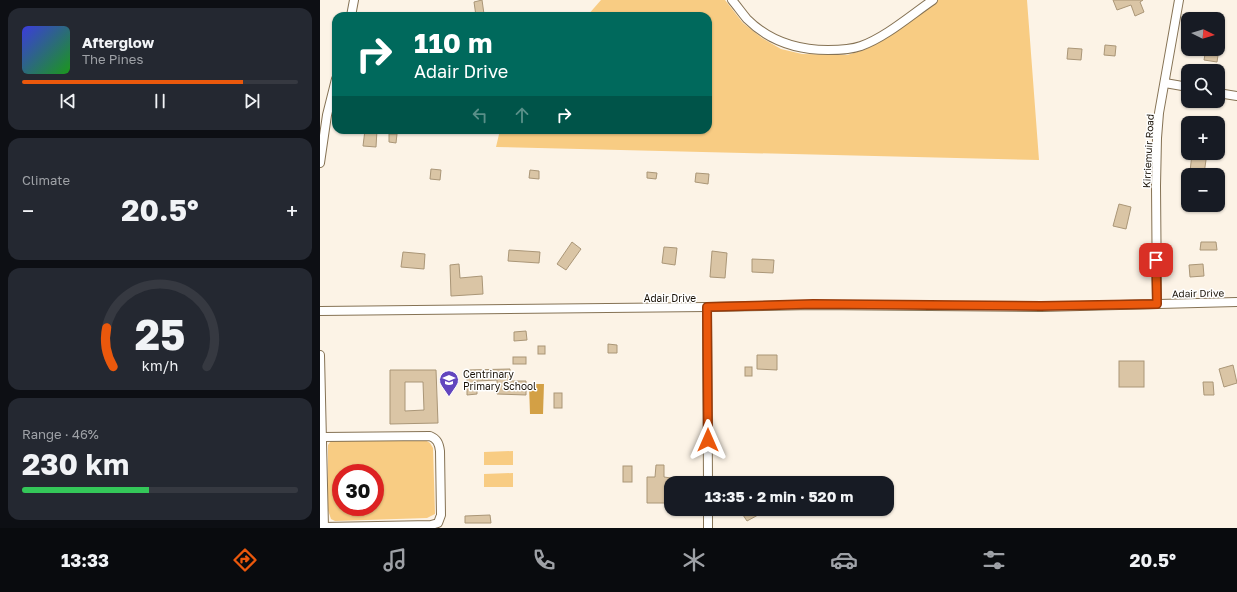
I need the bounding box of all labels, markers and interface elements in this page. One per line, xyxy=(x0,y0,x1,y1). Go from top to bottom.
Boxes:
north arrow xyxy=(1181,12,1225,56)
map controls xyxy=(1181,12,1225,212)
text: 110 m xyxy=(414,26,493,59)
icon: right xyxy=(348,28,400,80)
text: Afterglow xyxy=(82,33,154,51)
text: The Pines xyxy=(82,51,143,67)
text: Adair Drive xyxy=(414,60,508,82)
button: search xyxy=(1181,64,1225,108)
icon: previous xyxy=(57,90,79,112)
icon: pause xyxy=(149,90,171,112)
icon: next xyxy=(241,90,263,112)
icon: left xyxy=(469,104,491,126)
icon: ahead xyxy=(511,104,533,126)
icon: right xyxy=(553,104,575,126)
street label: Kirriemuir Road xyxy=(1140,114,1156,188)
button: + xyxy=(1181,116,1225,160)
button: − xyxy=(1181,168,1225,212)
text: Climate xyxy=(22,172,70,188)
text: 20.5° xyxy=(121,192,199,228)
text: − xyxy=(22,197,34,224)
text: + xyxy=(286,197,298,224)
pin xyxy=(1139,243,1173,277)
icon: arrive xyxy=(1145,249,1167,271)
street label: Adair Drive xyxy=(1172,287,1224,299)
street label: Adair Drive xyxy=(644,292,696,304)
text: 25 xyxy=(135,309,185,359)
text: km/h xyxy=(142,357,178,374)
place label: Centrinary Primary School xyxy=(463,368,536,392)
school or university icon: Centrinary Primary School xyxy=(438,369,460,397)
position arrow xyxy=(687,419,729,461)
text: Range · 46% xyxy=(22,426,99,442)
text: 230 km xyxy=(22,446,129,482)
speed limit sign: 30 xyxy=(332,464,384,516)
text: 13:35 · 2 min · 520 m xyxy=(705,487,853,505)
icon: directions xyxy=(231,546,259,574)
icon: music xyxy=(381,546,409,574)
icon: phone xyxy=(530,546,558,574)
icon: climate xyxy=(680,546,708,574)
icon: car xyxy=(830,546,858,574)
icon: filters xyxy=(980,546,1008,574)
text: 13:33 xyxy=(61,549,109,571)
text: 20.5° xyxy=(1130,549,1176,571)

